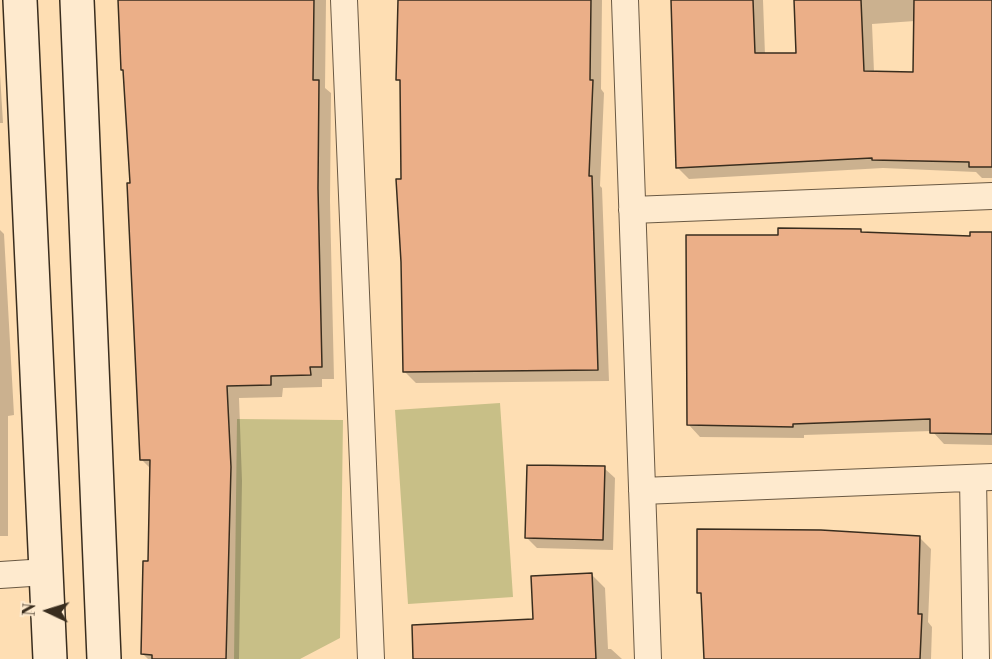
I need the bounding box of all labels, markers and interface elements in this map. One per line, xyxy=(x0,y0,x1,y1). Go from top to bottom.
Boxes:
north arrow xyxy=(18,581,78,641)
text: N xyxy=(20,603,40,617)

